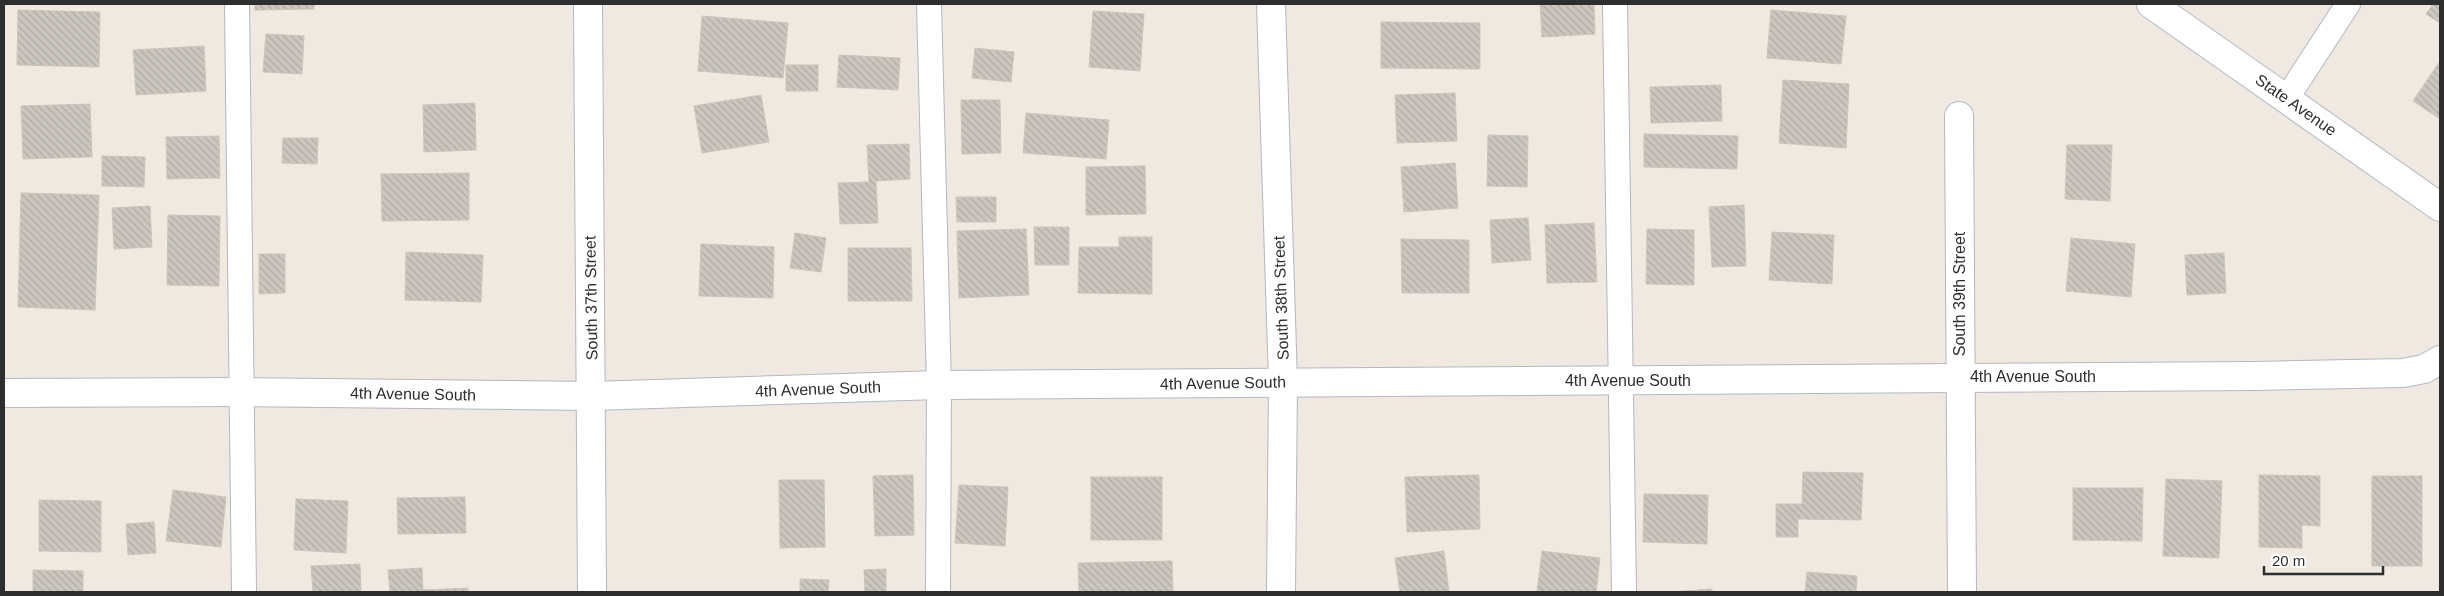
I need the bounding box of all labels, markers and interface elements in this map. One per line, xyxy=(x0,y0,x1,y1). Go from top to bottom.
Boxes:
street label: State Avenue xyxy=(2252,71,2340,139)
street label: South 39th Street xyxy=(1951,231,1968,356)
street label: South 37th Street xyxy=(581,235,601,360)
street label: South 38th Street xyxy=(1270,235,1292,361)
street label: 4th Avenue South xyxy=(1970,368,2096,385)
street label: 4th Avenue South xyxy=(1565,372,1691,389)
street label: 4th Avenue South xyxy=(1160,373,1286,393)
street label: 4th Avenue South xyxy=(755,378,881,400)
street label: 4th Avenue South xyxy=(350,384,476,404)
scale bar xyxy=(2264,544,2383,576)
text: 20 m xyxy=(2272,552,2305,569)

